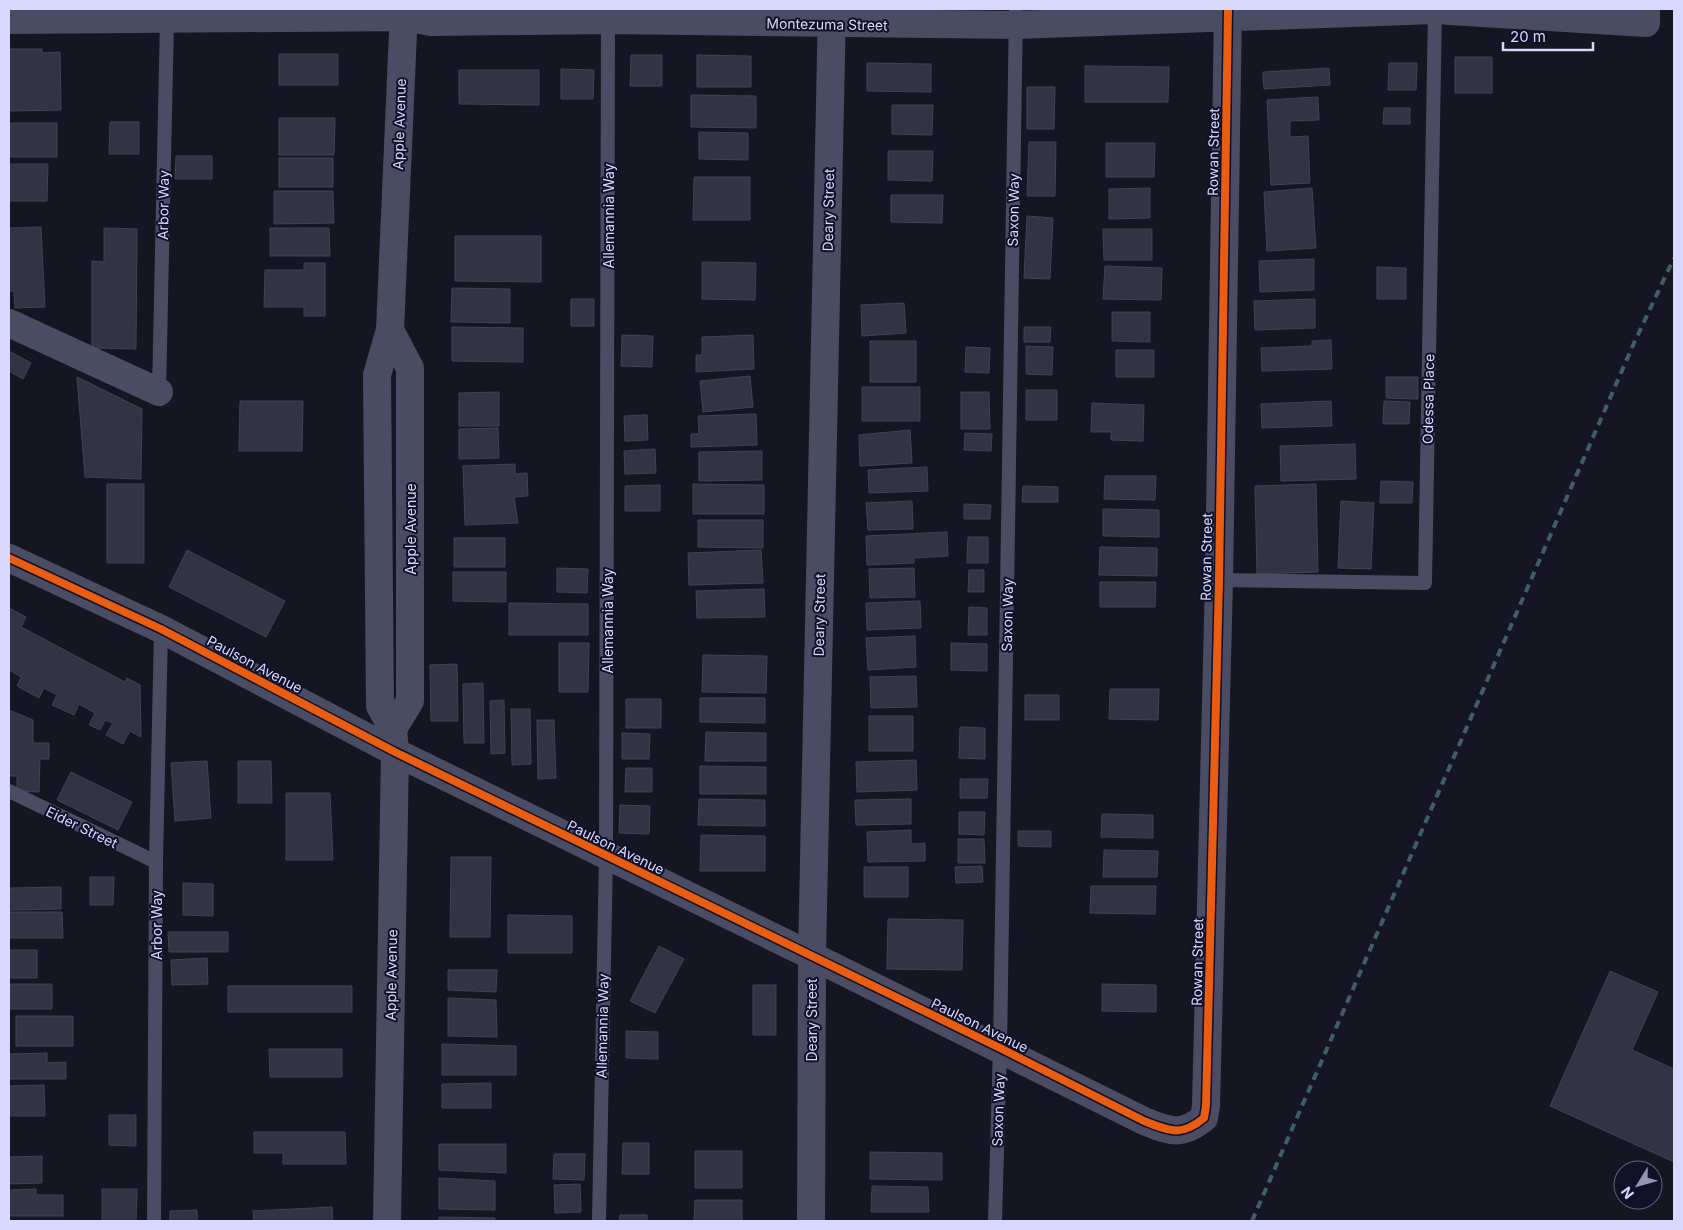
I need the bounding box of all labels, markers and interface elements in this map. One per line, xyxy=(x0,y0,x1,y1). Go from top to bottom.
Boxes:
street label: Montezuma Street xyxy=(766,14,888,34)
scale bar xyxy=(1503,20,1593,52)
text: 20 m xyxy=(1510,27,1546,46)
street label: Apple Avenue xyxy=(389,78,409,170)
street label: Rowan Street xyxy=(1204,107,1222,196)
street label: Allemannia Way xyxy=(600,163,617,269)
street label: Deary Street xyxy=(819,168,837,252)
street label: Arbor Way xyxy=(154,170,172,240)
street label: Saxon Way xyxy=(1004,173,1022,247)
street label: Odessa Place xyxy=(1419,354,1437,444)
street label: Apple Avenue xyxy=(402,483,419,575)
street label: Rowan Street xyxy=(1197,512,1215,601)
street label: Allemannia Way xyxy=(599,568,616,674)
street label: Deary Street xyxy=(810,573,828,657)
street label: Saxon Way xyxy=(998,578,1016,652)
street label: Paulson Avenue xyxy=(204,632,306,696)
street label: Eider Street xyxy=(44,802,121,852)
street label: Paulson Avenue xyxy=(565,816,667,878)
street label: Arbor Way xyxy=(148,890,165,960)
street label: Rowan Street xyxy=(1188,917,1206,1006)
street label: Apple Avenue xyxy=(382,929,400,1021)
street label: Allemannia Way xyxy=(593,973,611,1079)
street label: Deary Street xyxy=(803,978,820,1062)
street label: Paulson Avenue xyxy=(929,994,1031,1056)
street label: Saxon Way xyxy=(988,1073,1008,1147)
north arrow xyxy=(1613,1160,1663,1210)
text: N xyxy=(1617,1184,1637,1203)

